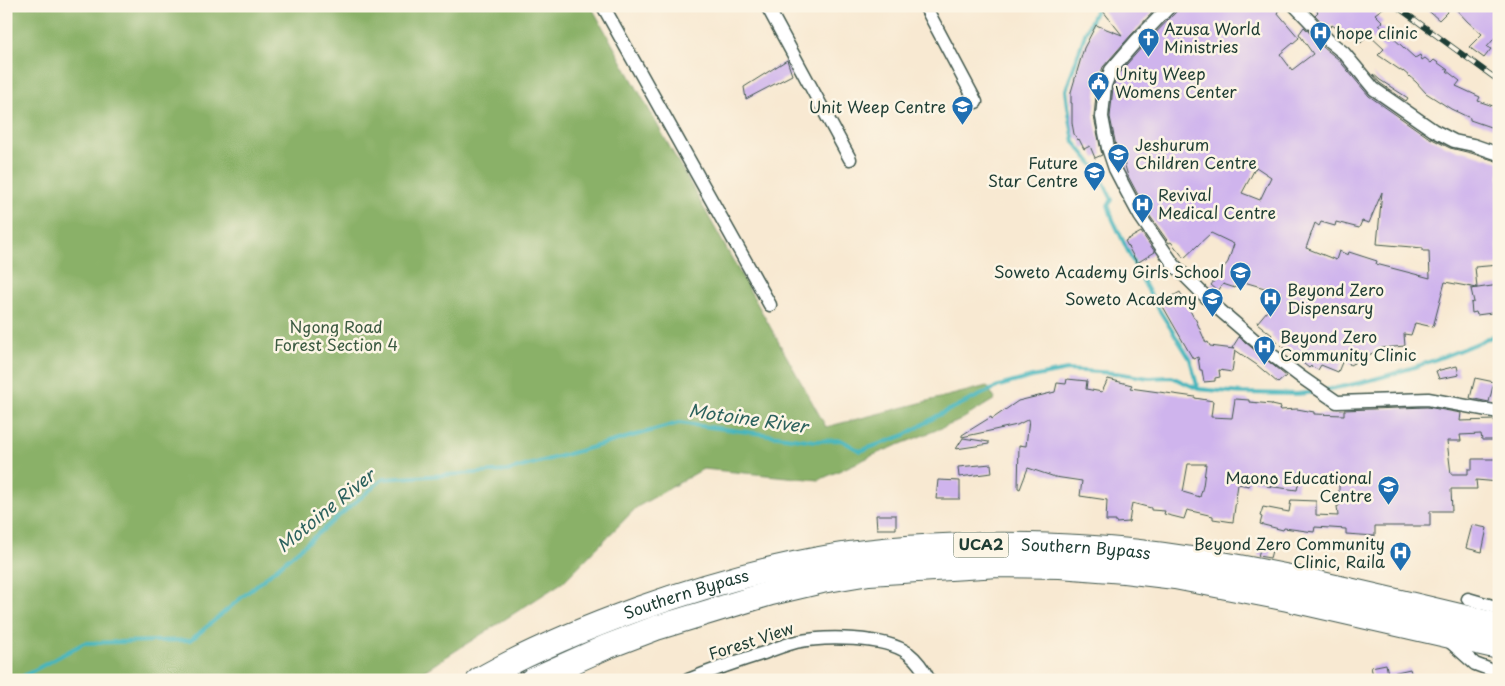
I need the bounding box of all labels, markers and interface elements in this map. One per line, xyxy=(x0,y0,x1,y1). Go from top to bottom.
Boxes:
place label: Azusa World Ministries xyxy=(1164,16,1261,58)
place label: hope clinic xyxy=(1336,20,1418,44)
hospital icon: hope clinic xyxy=(1308,21,1332,52)
church icon: Azusa World Ministries xyxy=(1136,26,1160,57)
place label: Unity Weep Womens Center xyxy=(1115,61,1237,103)
public building icon: Unity Weep Womens Center xyxy=(1087,71,1111,102)
place label: Unit Weep Centre xyxy=(809,94,946,118)
school or university icon: Unit Weep Centre xyxy=(950,95,974,126)
place label: Jeshurum Children Centre xyxy=(1135,132,1257,174)
school or university icon: Jeshurum Children Centre xyxy=(1107,142,1131,173)
place label: Future Star Centre xyxy=(988,150,1078,192)
school or university icon: Future Star Centre xyxy=(1082,160,1106,191)
place label: Revival Medical Centre xyxy=(1158,182,1276,224)
hospital icon: Revival Medical Centre xyxy=(1130,192,1154,223)
place label: Soweto Academy Girls School xyxy=(994,259,1224,283)
school or university icon: Soweto Academy Girls School xyxy=(1228,260,1252,291)
place label: Beyond Zero Dispensary xyxy=(1287,277,1384,319)
place label: Soweto Academy xyxy=(1065,286,1197,310)
school or university icon: Soweto Academy xyxy=(1201,287,1225,318)
hospital icon: Beyond Zero Dispensary xyxy=(1259,287,1283,318)
park label: Ngong Road Forest Section 4 xyxy=(274,314,398,356)
place label: Beyond Zero Community Clinic xyxy=(1280,324,1416,366)
hospital icon: Beyond Zero Community Clinic xyxy=(1252,334,1276,365)
water label: Motoine River xyxy=(687,396,812,440)
water label: Motoine River xyxy=(270,460,382,558)
place label: Maono Educational Centre xyxy=(1225,465,1372,507)
school or university icon: Maono Educational Centre xyxy=(1376,475,1400,506)
place label: Beyond Zero Community Clinic, Raila xyxy=(1194,531,1385,573)
road number: UCA2 xyxy=(954,532,1008,558)
street label: Southern Bypass xyxy=(1021,532,1152,564)
hospital icon: Beyond Zero Community Clinic, Raila xyxy=(1389,541,1413,572)
street label: Southern Bypass xyxy=(620,562,751,624)
street label: Forest View xyxy=(705,615,797,665)

